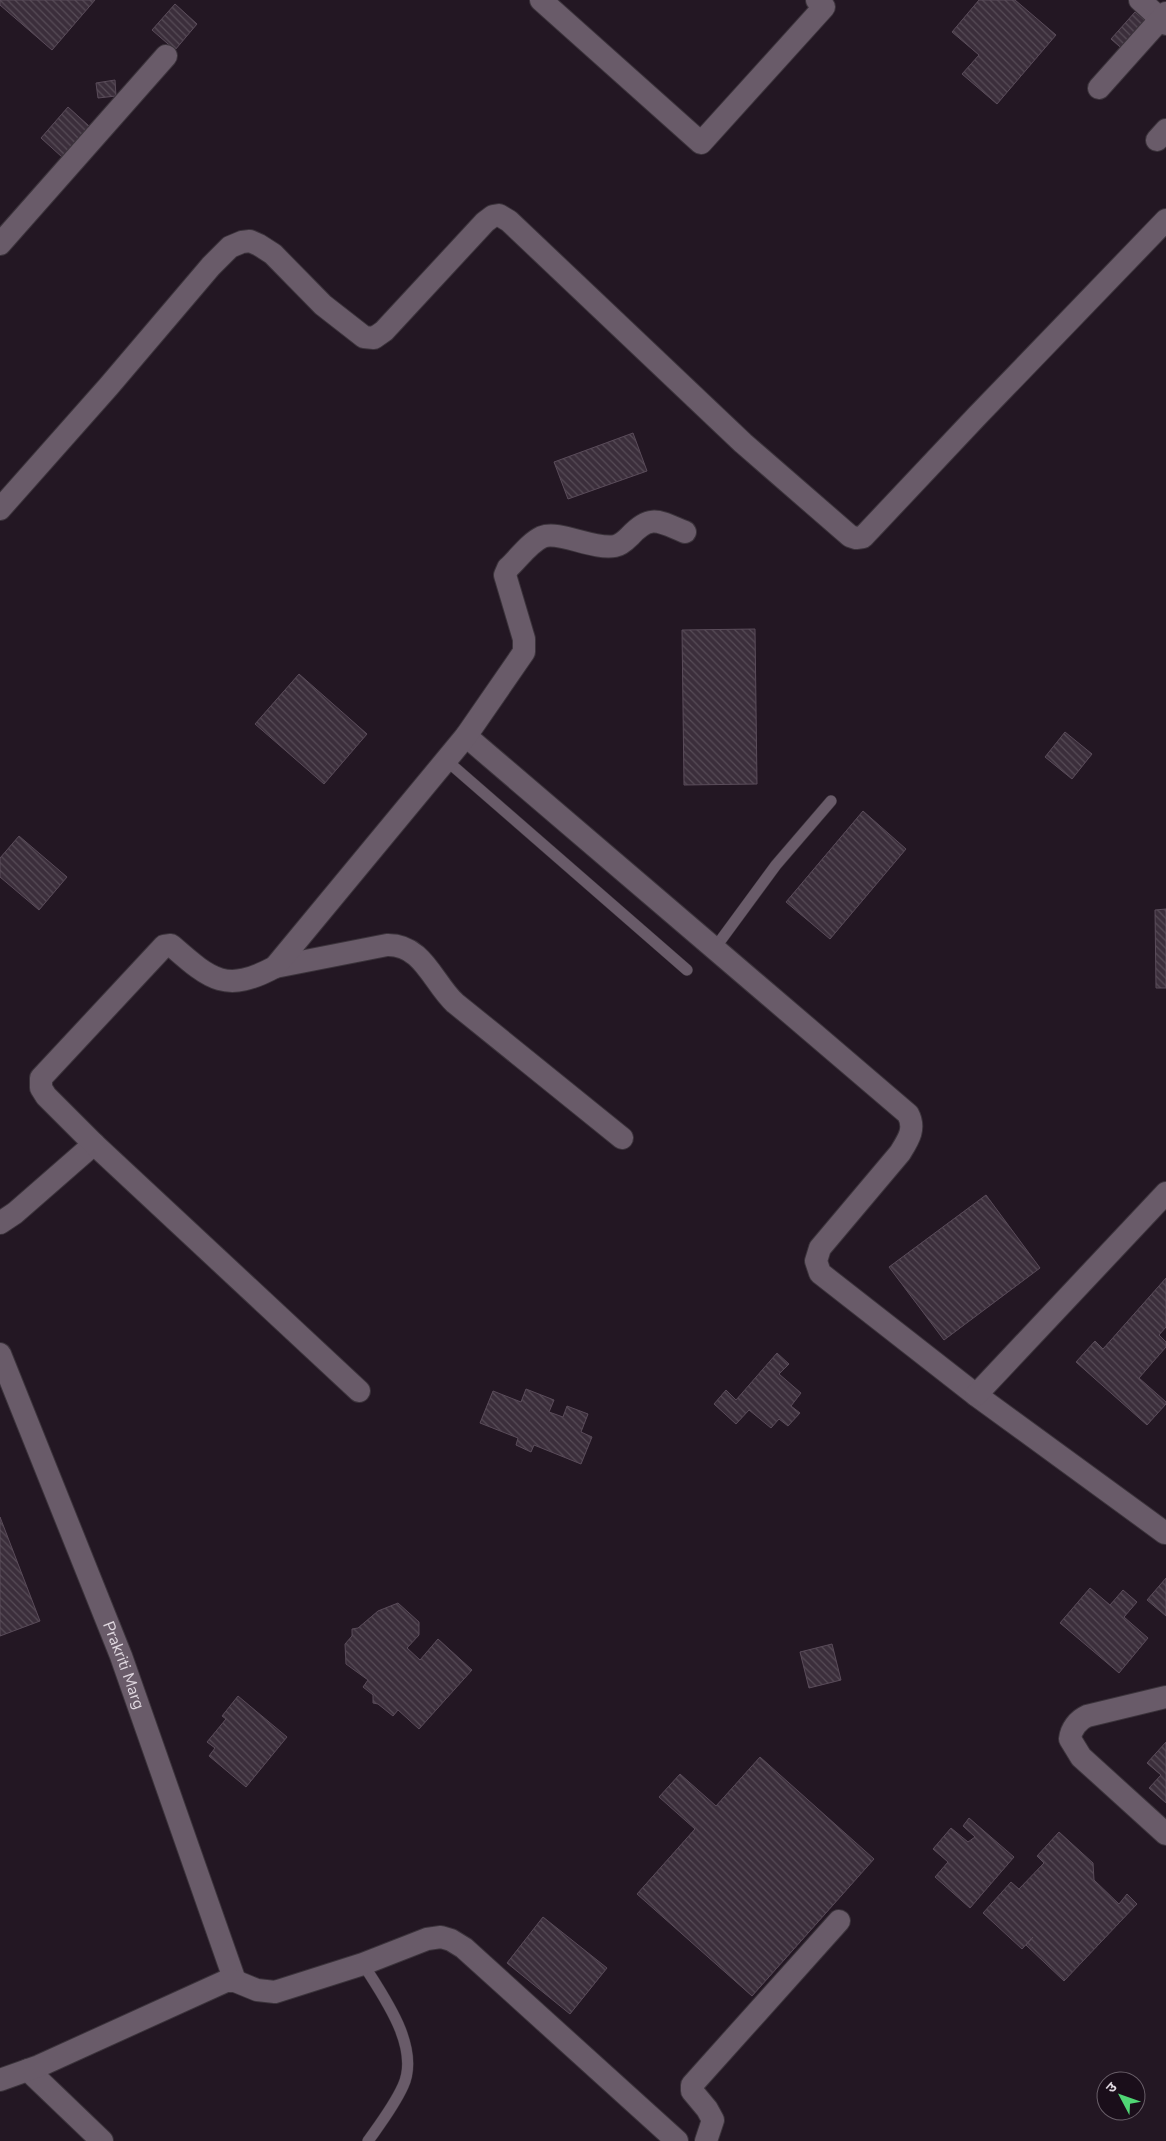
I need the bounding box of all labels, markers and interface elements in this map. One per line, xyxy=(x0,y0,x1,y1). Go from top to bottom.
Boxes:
street label: Prakriti Marg xyxy=(97,1618,150,1712)
north arrow xyxy=(1096,2071,1146,2121)
text: उ xyxy=(1102,2078,1122,2097)

